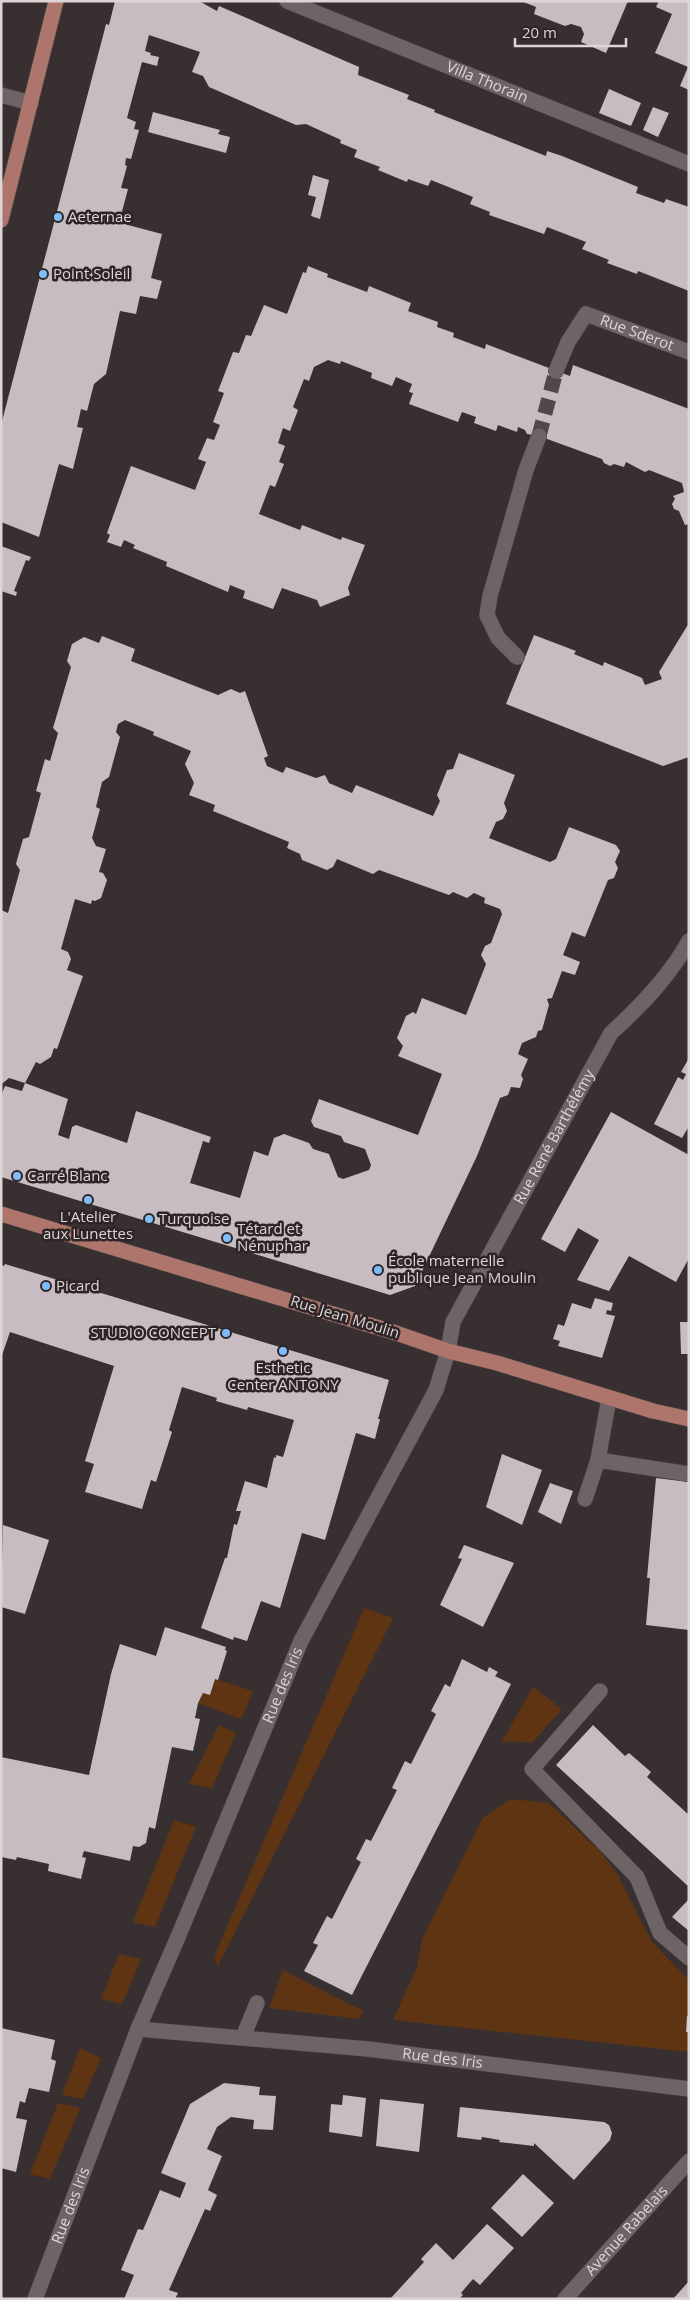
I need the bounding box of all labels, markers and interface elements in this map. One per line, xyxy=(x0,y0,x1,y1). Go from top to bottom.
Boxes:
scale bar xyxy=(515,15,626,47)
text: 20 m xyxy=(522,22,557,42)
street label: Villa Thorain xyxy=(444,56,531,107)
place label: Aeternae xyxy=(68,206,132,226)
marker: Aeternae xyxy=(52,211,64,223)
place label: Point Soleil xyxy=(53,263,130,283)
marker: Point Soleil xyxy=(37,268,49,280)
street label: Rue Sderot xyxy=(598,309,677,355)
street label: Rue René Barthélémy xyxy=(508,1065,599,1207)
place label: Carré Blanc xyxy=(27,1165,108,1185)
marker: Carré Blanc xyxy=(11,1170,23,1182)
marker: L'Atelier aux Lunettes xyxy=(82,1194,94,1206)
place label: L'Atelier aux Lunettes xyxy=(43,1206,133,1243)
place label: Turquoise xyxy=(159,1208,229,1228)
marker: Turquoise xyxy=(143,1213,155,1225)
place label: Tétard et Nénuphar xyxy=(237,1218,308,1255)
marker: Tétard et Nénuphar xyxy=(221,1232,233,1244)
place label: École maternelle publique Jean Moulin xyxy=(388,1250,536,1287)
marker: École maternelle publique Jean Moulin xyxy=(372,1264,384,1276)
place label: Picard xyxy=(56,1275,100,1295)
marker: Picard xyxy=(40,1280,52,1292)
street label: Rue Jean Moulin xyxy=(288,1290,402,1342)
place label: STUDIO CONCEPT xyxy=(90,1322,217,1342)
marker: STUDIO CONCEPT xyxy=(220,1327,232,1339)
marker: Esthetic Center ANTONY xyxy=(277,1345,289,1357)
place label: Esthetic Center ANTONY xyxy=(227,1357,339,1394)
street label: Rue des Iris xyxy=(257,1644,306,1726)
street label: Rue des Iris xyxy=(401,2042,484,2072)
street label: Rue des Iris xyxy=(46,2164,93,2247)
street label: Avenue Rabelais xyxy=(580,2181,671,2279)

